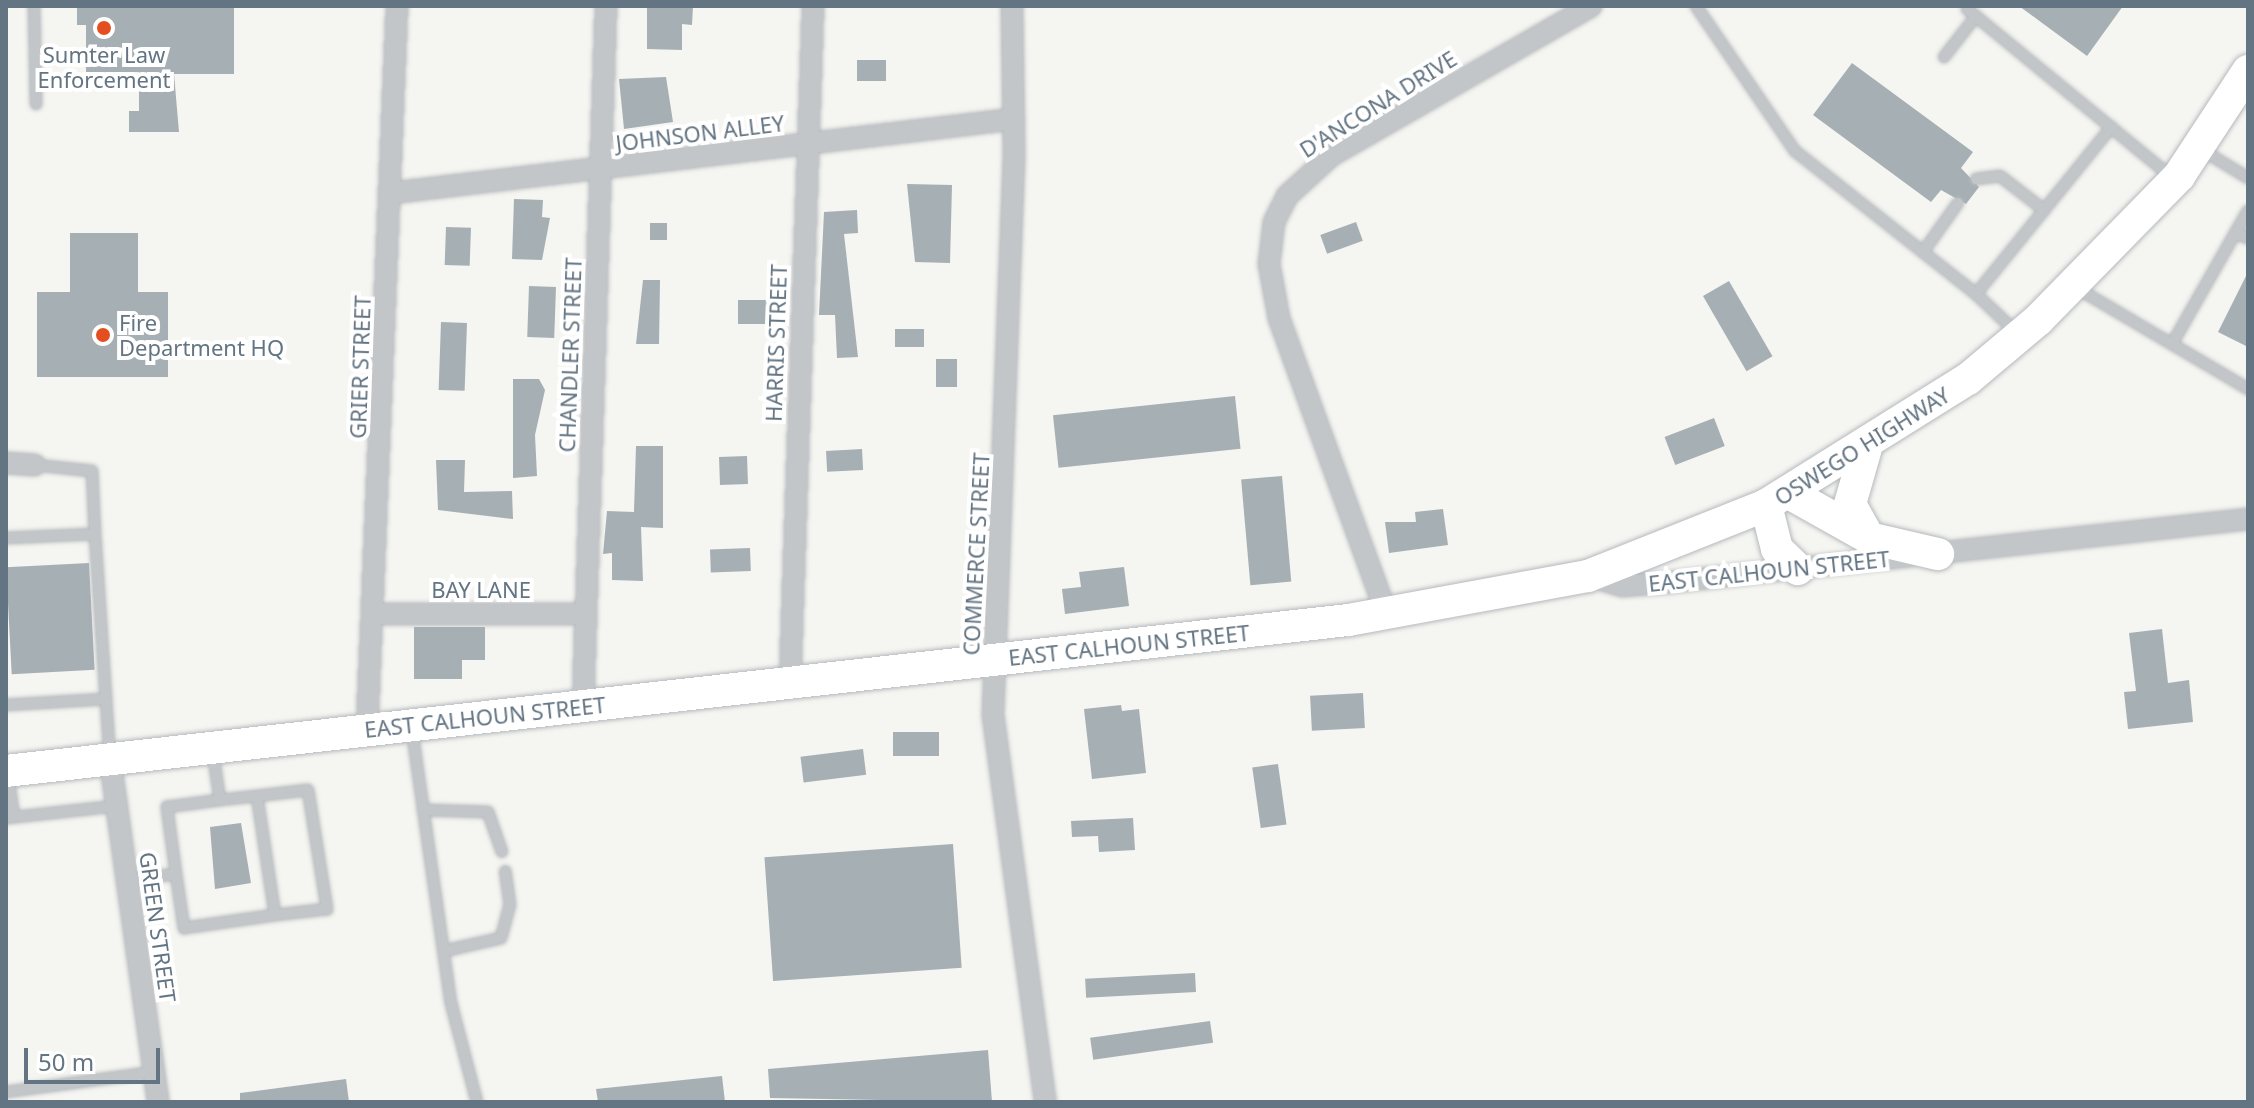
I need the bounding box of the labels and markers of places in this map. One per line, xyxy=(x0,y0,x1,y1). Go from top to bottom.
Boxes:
marker: Sumter Law Enforcement xyxy=(95,19,113,37)
place label: Sumter Law Enforcement xyxy=(38,41,170,92)
place label: Fire Department HQ xyxy=(119,309,284,360)
marker: Fire Department HQ xyxy=(94,326,112,344)

